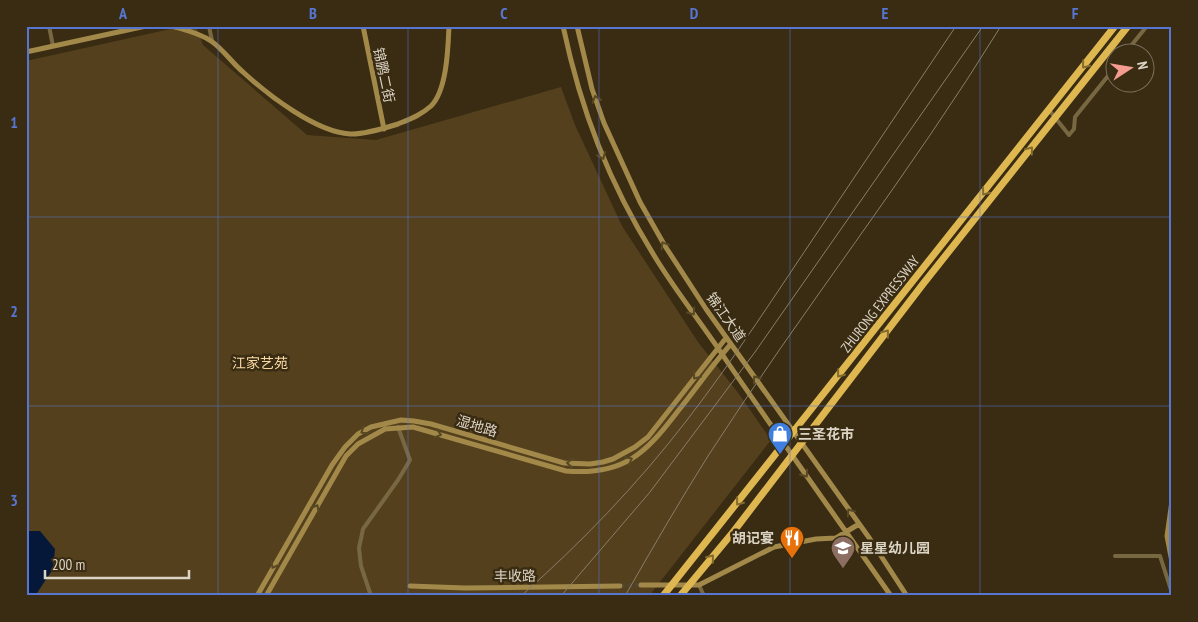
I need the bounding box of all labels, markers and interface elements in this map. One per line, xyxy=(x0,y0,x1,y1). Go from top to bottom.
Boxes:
text: A xyxy=(118,3,128,23)
text: B xyxy=(309,3,317,23)
text: C xyxy=(500,3,508,23)
text: D xyxy=(690,3,699,23)
text: E xyxy=(882,3,889,23)
text: F xyxy=(1072,3,1079,23)
north arrow xyxy=(1106,42,1156,92)
street label: 锦鹏二街 xyxy=(369,46,399,104)
one-way arrow xyxy=(1082,59,1091,68)
text: N xyxy=(1133,60,1152,71)
one-way arrow xyxy=(592,95,602,103)
text: 1 xyxy=(10,112,18,132)
one-way arrow xyxy=(1024,147,1032,156)
one-way arrow xyxy=(596,151,607,160)
one-way arrow xyxy=(982,186,990,195)
one-way arrow xyxy=(661,242,671,251)
street label: ZHURONG EXPRESSWAY xyxy=(837,252,924,356)
street label: 锦江大道 xyxy=(703,289,749,345)
text: 2 xyxy=(10,301,18,321)
one-way arrow xyxy=(686,306,695,316)
one-way arrow xyxy=(880,330,888,339)
park label: 江家艺苑 xyxy=(232,354,288,372)
one-way arrow xyxy=(837,369,846,378)
one-way arrow xyxy=(693,370,702,380)
one-way arrow xyxy=(753,376,762,385)
street label: 湿地路 xyxy=(454,411,500,441)
shop icon: 三圣花市 xyxy=(767,421,793,455)
one-way arrow xyxy=(360,425,369,435)
place label: 三圣花市 xyxy=(798,425,854,443)
one-way arrow xyxy=(434,429,442,439)
one-way arrow xyxy=(623,456,632,466)
one-way arrow xyxy=(566,458,574,469)
one-way arrow xyxy=(799,468,808,478)
text: 3 xyxy=(10,490,18,510)
one-way arrow xyxy=(736,496,745,505)
one-way arrow xyxy=(310,504,320,513)
one-way arrow xyxy=(847,508,856,518)
restaurant icon: 胡记宴 xyxy=(779,525,805,559)
place label: 胡记宴 xyxy=(732,529,774,547)
school or university icon: 星星幼儿园 xyxy=(830,535,856,569)
place label: 星星幼儿园 xyxy=(860,539,930,557)
scale bar xyxy=(45,547,189,579)
text: 200 m xyxy=(52,555,85,574)
one-way arrow xyxy=(706,555,714,564)
one-way arrow xyxy=(270,560,280,569)
street label: 丰收路 xyxy=(494,567,536,585)

